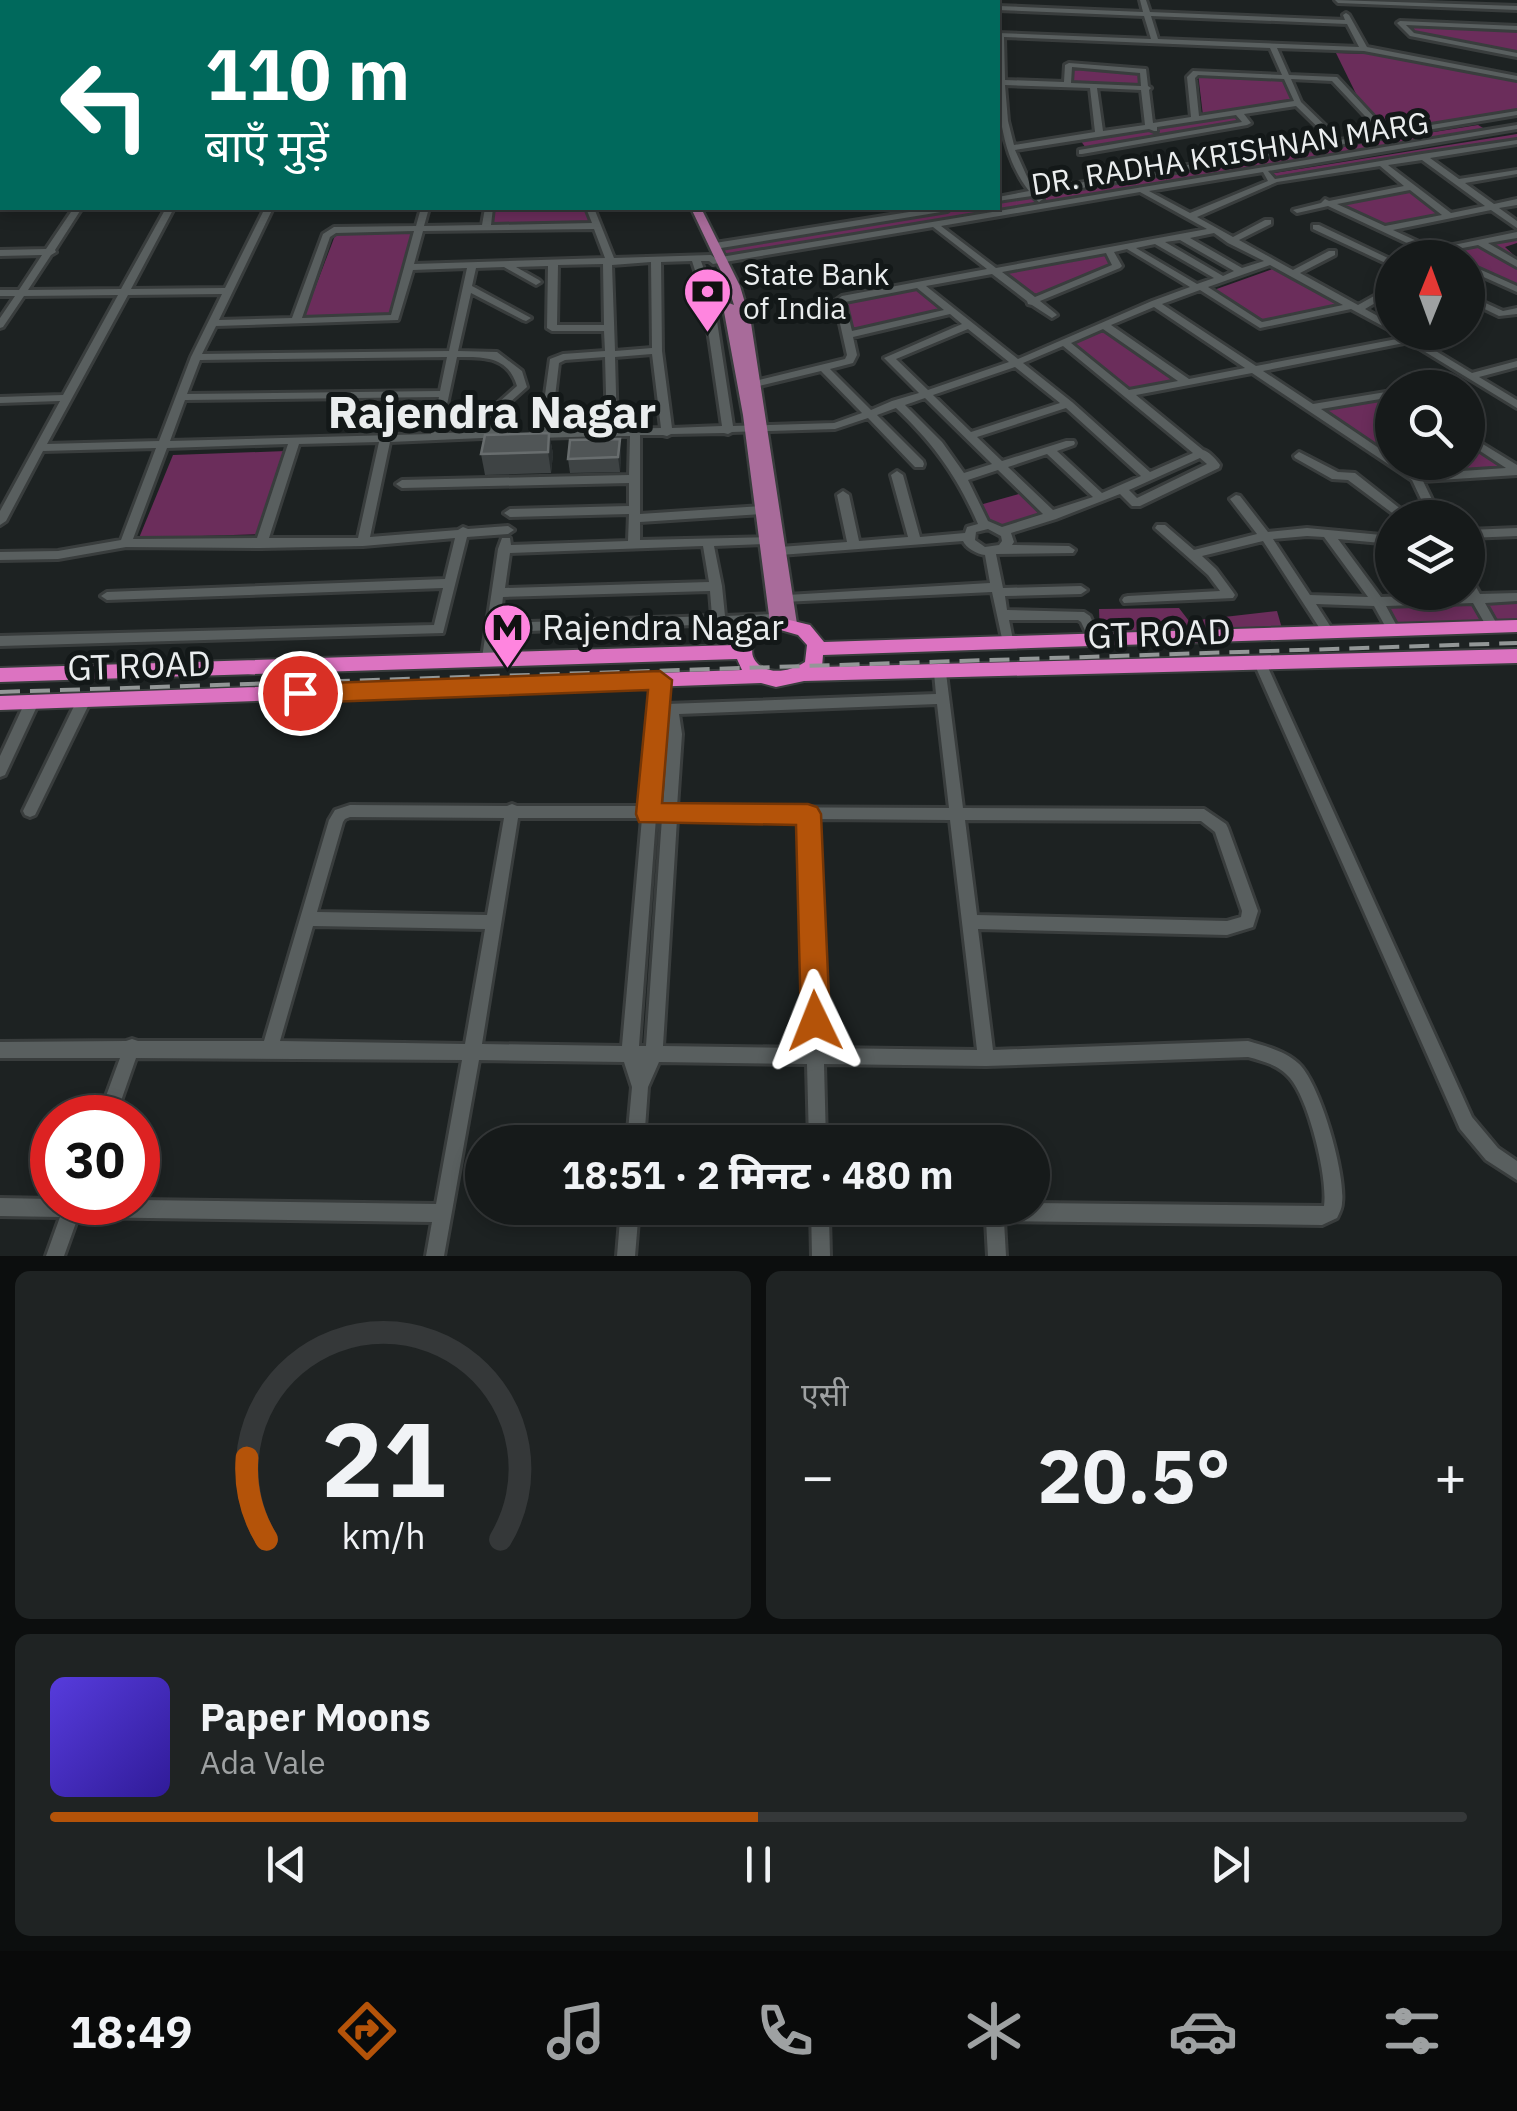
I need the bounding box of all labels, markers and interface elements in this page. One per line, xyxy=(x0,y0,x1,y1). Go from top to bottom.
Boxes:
text: 110 m xyxy=(205,28,410,119)
icon: left xyxy=(40,40,170,170)
street label: DR. RADHA KRISHNAN MARG xyxy=(1028,102,1431,203)
text: बाएँ मुड़ें xyxy=(205,116,329,174)
north arrow xyxy=(1375,240,1485,350)
map controls xyxy=(1375,240,1485,610)
place label: State Bank of India xyxy=(743,254,890,327)
bank icon: State Bank of India xyxy=(682,266,734,334)
button: search xyxy=(1375,370,1485,480)
district label: Rajendra Nagar xyxy=(328,382,656,440)
button: layers xyxy=(1375,500,1485,610)
metro station icon: Rajendra Nagar xyxy=(481,602,533,670)
place label: Rajendra Nagar xyxy=(542,604,784,650)
street label: GT ROAD xyxy=(1086,608,1231,658)
street label: GT ROAD xyxy=(66,640,211,690)
pin xyxy=(258,651,343,736)
icon: arrive xyxy=(273,666,328,721)
position arrow xyxy=(763,969,867,1073)
speed limit sign: 30 xyxy=(30,1095,160,1225)
text: 18:51 · 2 मिनट · 480 m xyxy=(562,1150,953,1199)
text: एसी xyxy=(801,1373,849,1415)
text: 21 xyxy=(321,1390,445,1526)
text: 20.5° xyxy=(1037,1426,1231,1524)
text: − xyxy=(801,1440,834,1511)
text: + xyxy=(1434,1440,1467,1511)
text: km/h xyxy=(341,1512,425,1559)
text: Paper Moons xyxy=(200,1692,431,1741)
text: Ada Vale xyxy=(200,1741,326,1783)
icon: previous xyxy=(259,1837,314,1892)
icon: pause xyxy=(731,1837,786,1892)
icon: next xyxy=(1203,1837,1258,1892)
icon: directions xyxy=(332,1996,402,2066)
icon: music xyxy=(541,1996,611,2066)
icon: phone xyxy=(750,1996,820,2066)
icon: climate xyxy=(959,1996,1029,2066)
icon: car xyxy=(1168,1996,1238,2066)
icon: filters xyxy=(1377,1996,1447,2066)
text: 18:49 xyxy=(70,2002,192,2060)

